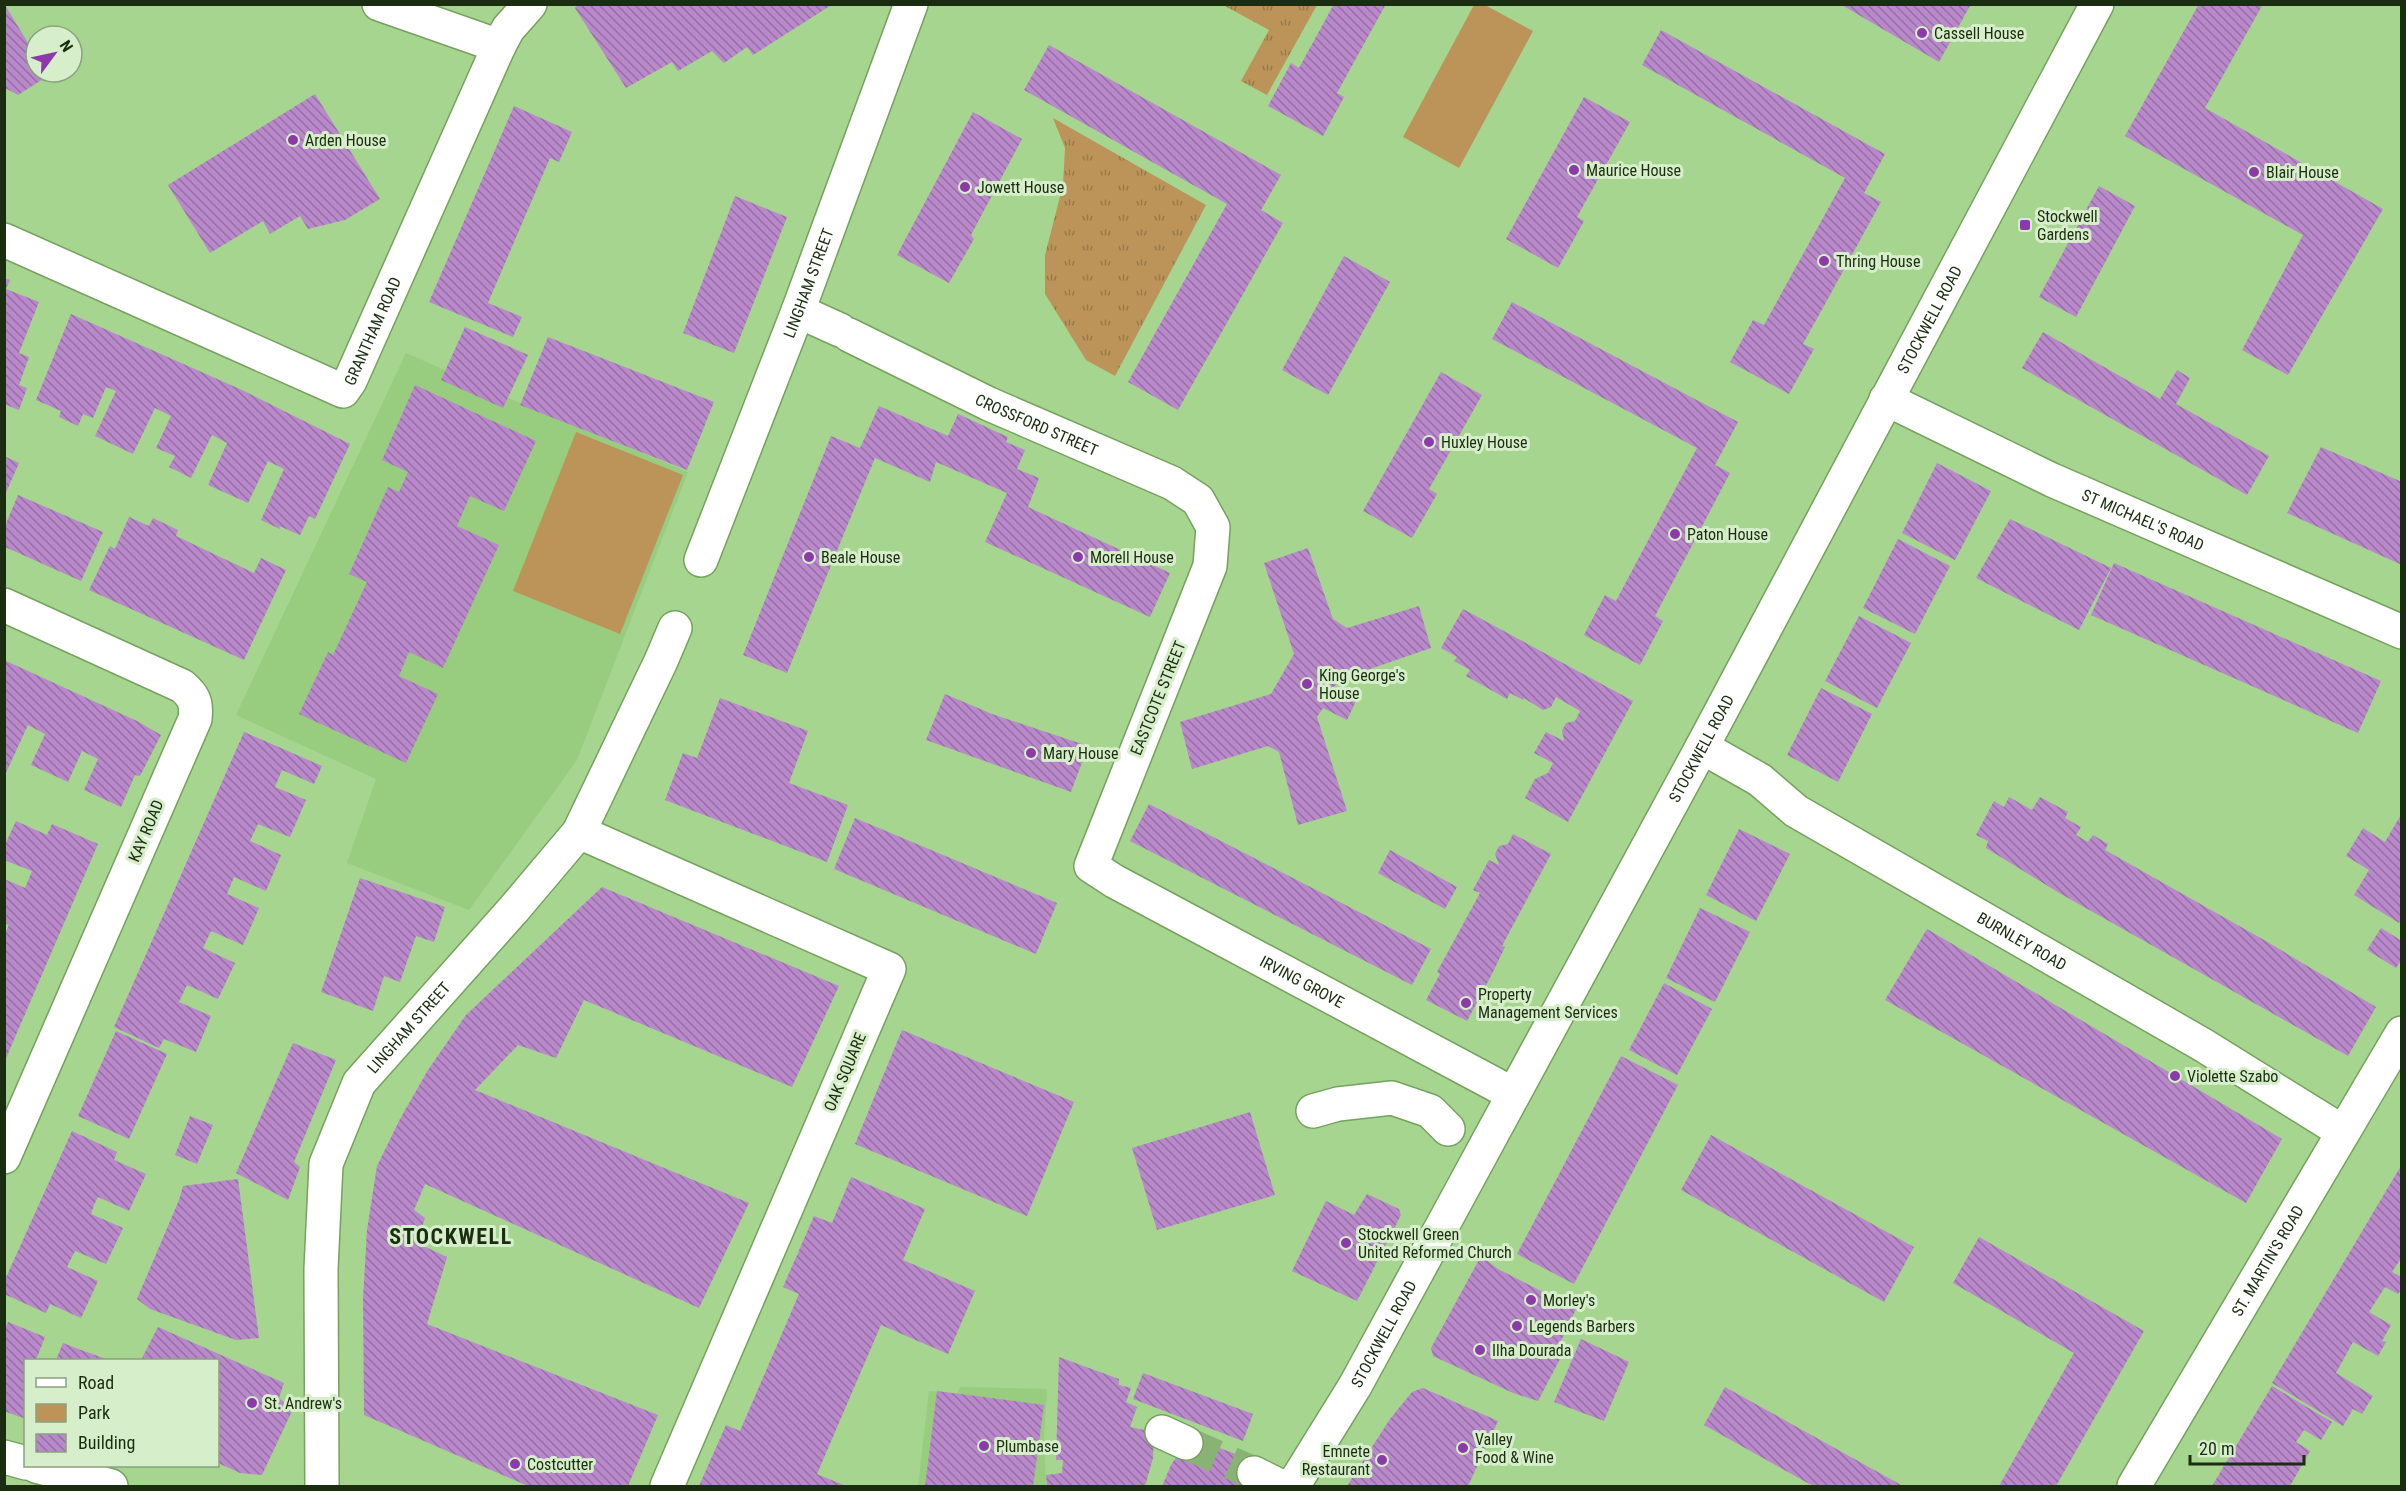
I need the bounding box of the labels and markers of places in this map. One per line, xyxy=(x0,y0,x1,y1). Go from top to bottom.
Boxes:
place label: Cassell House xyxy=(1934,24,2024,43)
marker: Cassell House xyxy=(1915,26,1929,40)
place label: Arden House xyxy=(305,131,386,150)
marker: Arden House xyxy=(286,133,300,147)
place label: Maurice House xyxy=(1586,161,1681,180)
marker: Maurice House xyxy=(1567,163,1581,177)
place label: Blair House xyxy=(2266,163,2339,182)
marker: Blair House xyxy=(2247,165,2261,179)
place label: Jowett House xyxy=(977,178,1064,197)
marker: Jowett House xyxy=(958,180,972,194)
place label: Stockwell Gardens xyxy=(2037,207,2098,244)
marker: Stockwell Gardens xyxy=(2018,218,2032,232)
place label: Thring House xyxy=(1836,252,1920,271)
marker: Thring House xyxy=(1817,254,1831,268)
place label: Huxley House xyxy=(1441,433,1528,452)
marker: Huxley House xyxy=(1422,435,1436,449)
place label: Paton House xyxy=(1687,525,1768,544)
marker: Paton House xyxy=(1668,527,1682,541)
place label: Beale House xyxy=(821,548,900,567)
place label: Morell House xyxy=(1090,548,1174,567)
marker: Beale House xyxy=(802,550,816,564)
marker: Morell House xyxy=(1071,550,1085,564)
place label: King George's House xyxy=(1319,666,1405,703)
marker: King George's House xyxy=(1300,677,1314,691)
place label: Mary House xyxy=(1043,744,1119,763)
marker: Mary House xyxy=(1024,746,1038,760)
place label: Property Management Services xyxy=(1478,985,1618,1022)
marker: Property Management Services xyxy=(1459,996,1473,1010)
place label: Violette Szabo xyxy=(2187,1067,2278,1086)
marker: Violette Szabo xyxy=(2168,1069,2182,1083)
place label: Stockwell Green United Reformed Church xyxy=(1358,1225,1512,1262)
marker: Stockwell Green United Reformed Church xyxy=(1339,1236,1353,1250)
place label: Morley's xyxy=(1543,1291,1595,1310)
marker: Morley's xyxy=(1524,1293,1538,1307)
place label: Legends Barbers xyxy=(1529,1317,1635,1336)
marker: Legends Barbers xyxy=(1510,1319,1524,1333)
place label: Ilha Dourada xyxy=(1492,1341,1571,1360)
marker: Ilha Dourada xyxy=(1473,1343,1487,1357)
place label: St. Andrew's xyxy=(264,1394,342,1413)
marker: St. Andrew's xyxy=(245,1396,259,1410)
place label: Valley Food & Wine xyxy=(1475,1430,1554,1467)
place label: Plumbase xyxy=(996,1437,1059,1456)
marker: Plumbase xyxy=(977,1439,991,1453)
marker: Valley Food & Wine xyxy=(1456,1441,1470,1455)
place label: Emnete Restaurant xyxy=(1302,1442,1370,1479)
marker: Emnete Restaurant xyxy=(1375,1453,1389,1467)
place label: Costcutter xyxy=(527,1455,593,1474)
marker: Costcutter xyxy=(508,1457,522,1471)

